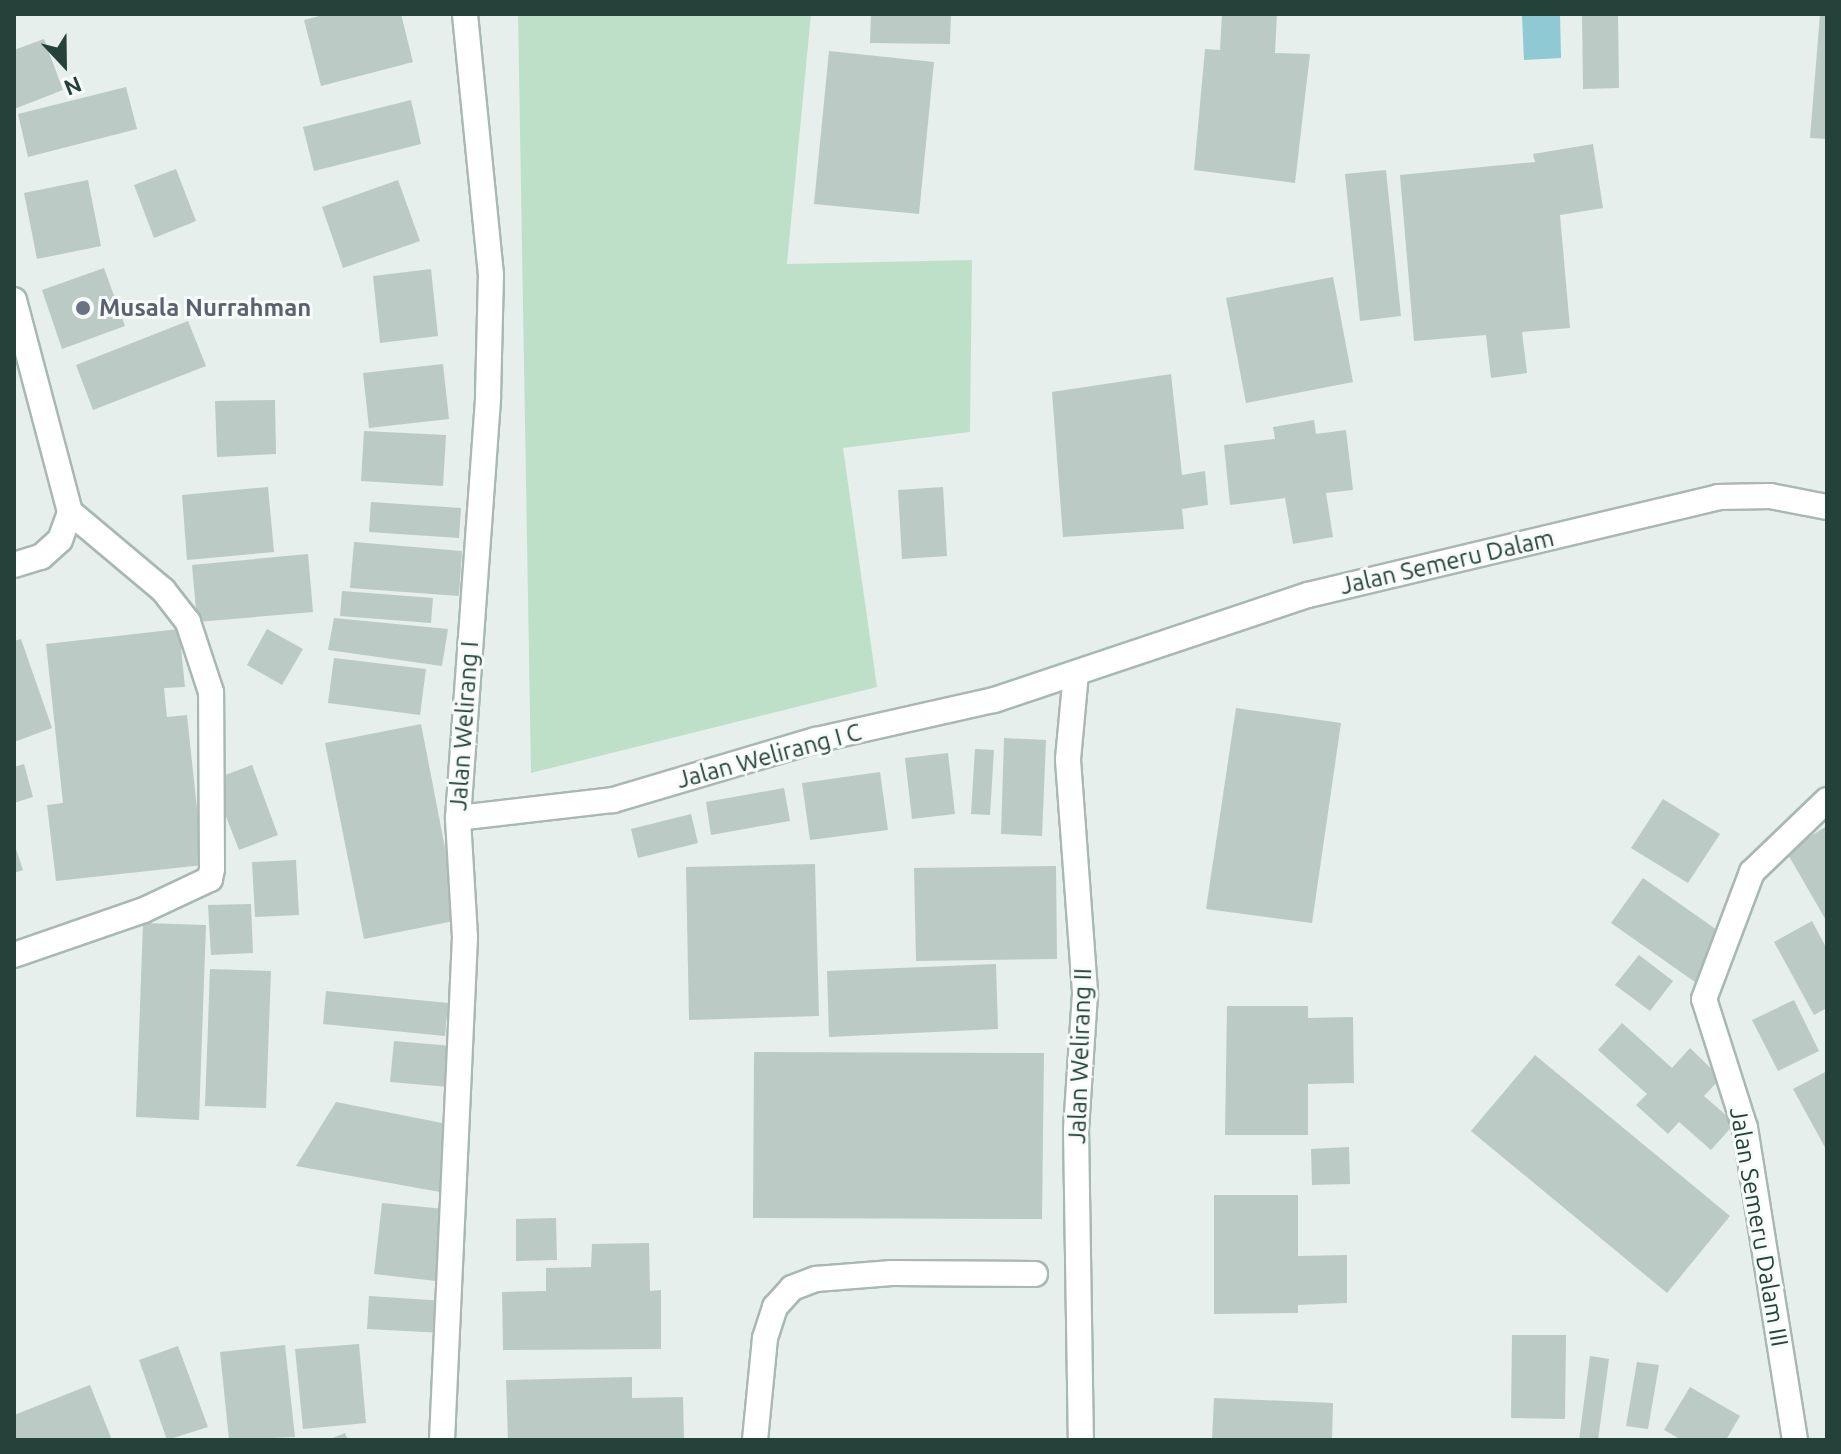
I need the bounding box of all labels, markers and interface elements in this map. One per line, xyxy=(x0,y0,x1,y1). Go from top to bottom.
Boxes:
north arrow xyxy=(24,24,104,104)
text: N xyxy=(61,72,85,101)
place label: Musala Nurrahman xyxy=(99,294,311,322)
marker: Musala Nurrahman xyxy=(74,299,92,317)
street label: Jalan Semeru Dalam xyxy=(1337,523,1557,601)
street label: Jalan Welirang I xyxy=(444,640,484,812)
street label: Jalan Welirang I C xyxy=(674,718,864,794)
street label: Jalan Welirang II xyxy=(1063,968,1097,1144)
street label: Jalan Semeru Dalam III xyxy=(1724,1105,1794,1349)

